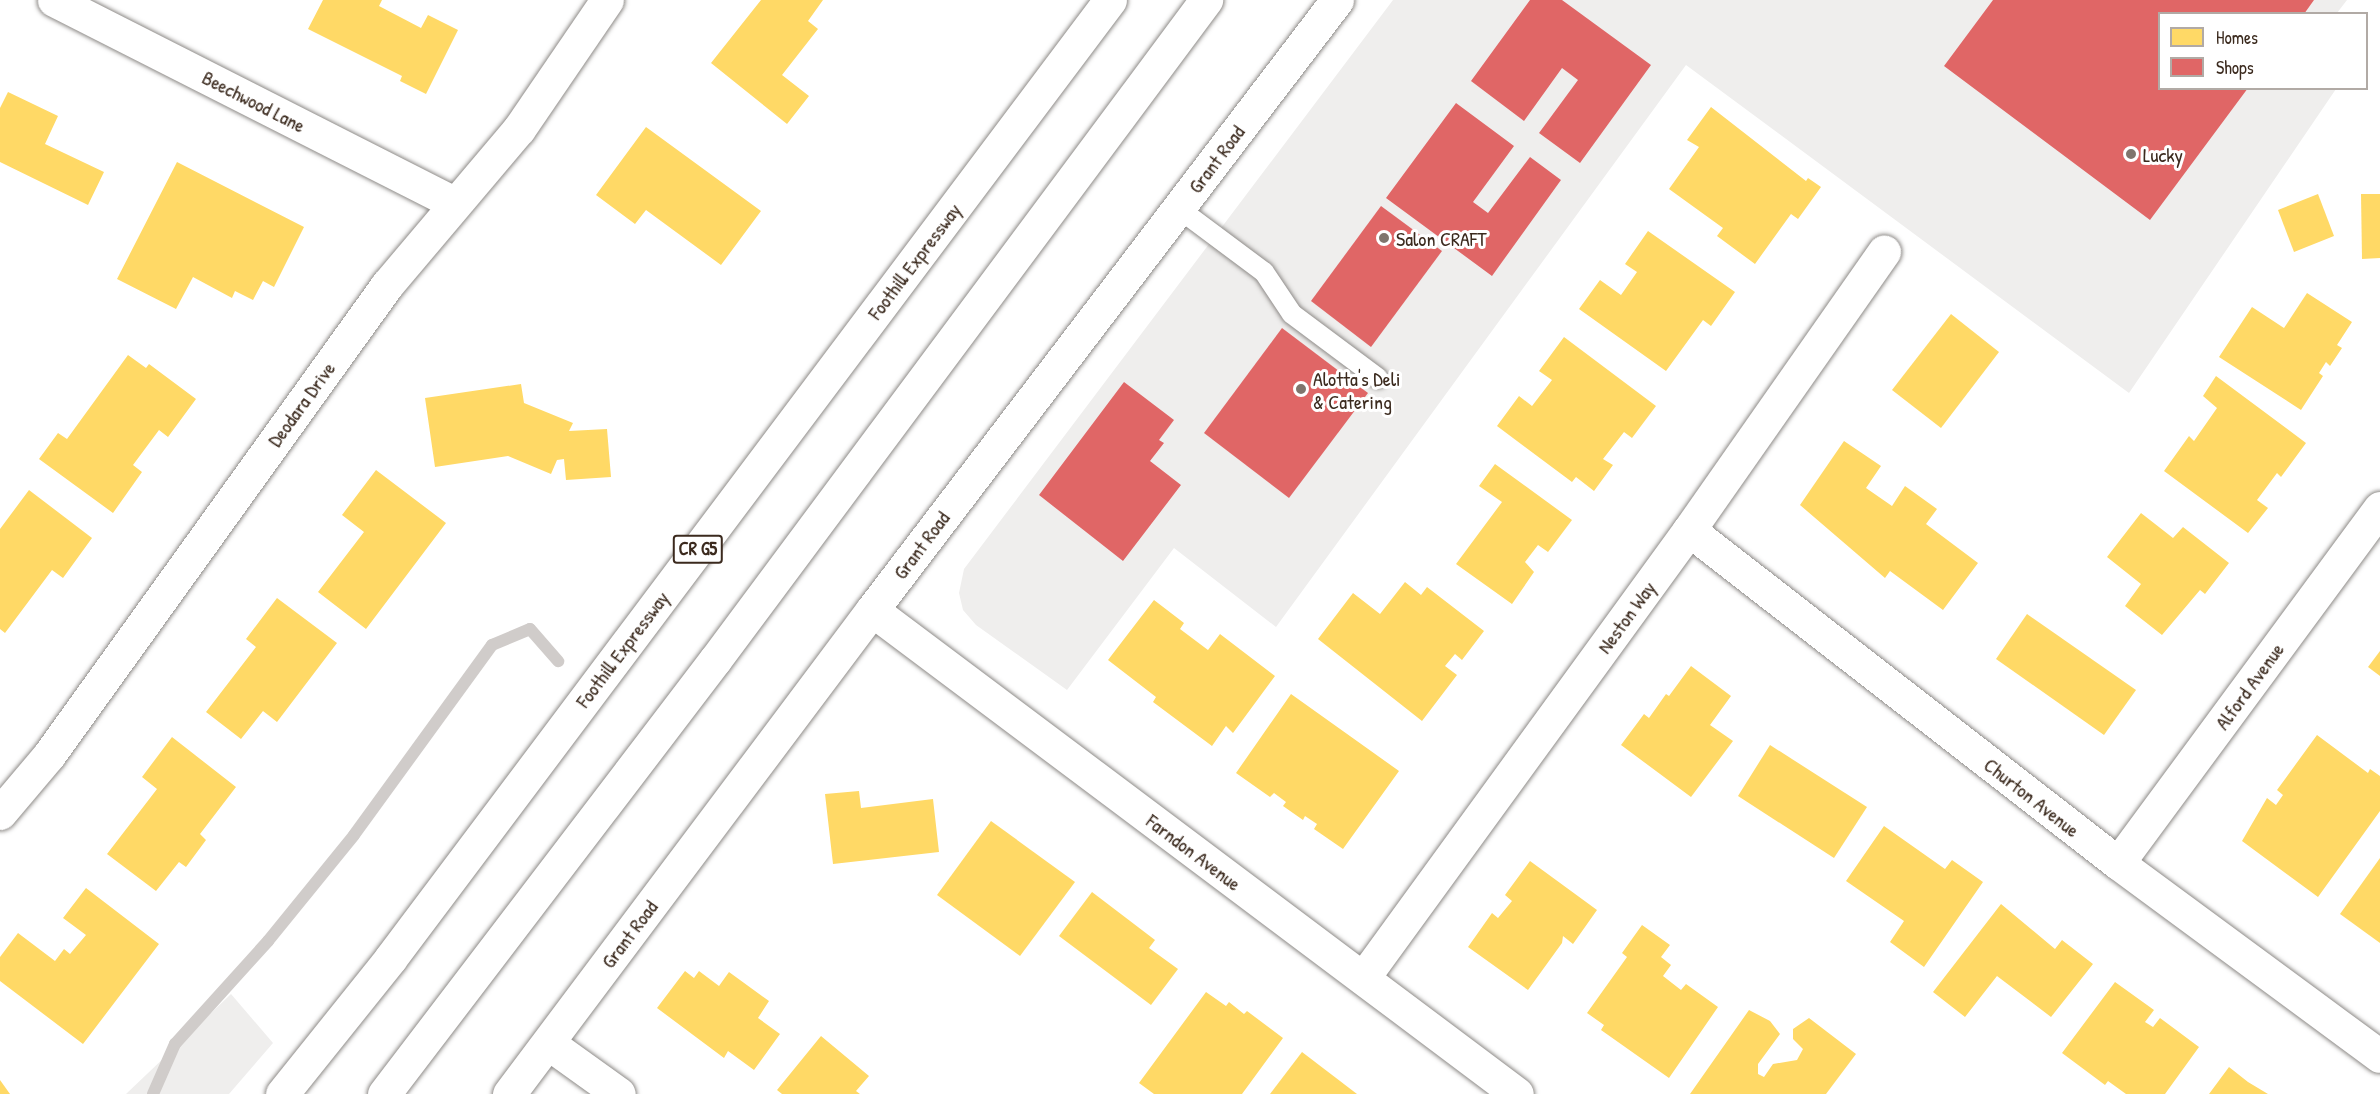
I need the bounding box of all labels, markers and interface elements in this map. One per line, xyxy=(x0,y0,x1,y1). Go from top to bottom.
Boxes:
legend xyxy=(2158,12,2368,90)
text: Homes xyxy=(2216,25,2258,50)
text: Shops xyxy=(2216,55,2254,80)
street label: Beechwood Lane xyxy=(199,65,309,137)
street label: Grant Road xyxy=(1183,120,1249,198)
place label: Lucky xyxy=(2143,142,2183,166)
marker: Lucky xyxy=(2124,147,2138,161)
street label: Foothill Expressway xyxy=(862,198,966,324)
place label: Salon CRAFT xyxy=(1396,226,1487,250)
marker: Salon CRAFT xyxy=(1377,231,1391,245)
street label: Deodara Drive xyxy=(262,357,340,451)
place label: Alotta's Deli & Catering xyxy=(1313,366,1401,413)
marker: Alotta's Deli & Catering xyxy=(1294,382,1308,396)
street label: Grant Road xyxy=(888,506,954,584)
road number: CR G5 xyxy=(672,534,724,564)
street label: Neston Way xyxy=(1592,576,1660,658)
street label: Foothill Expressway xyxy=(570,586,674,712)
street label: Alford Avenue xyxy=(2210,638,2288,734)
street label: Churton Avenue xyxy=(1980,752,2084,842)
street label: Farndon Avenue xyxy=(1142,809,1246,895)
street label: Grant Road xyxy=(596,895,662,973)

